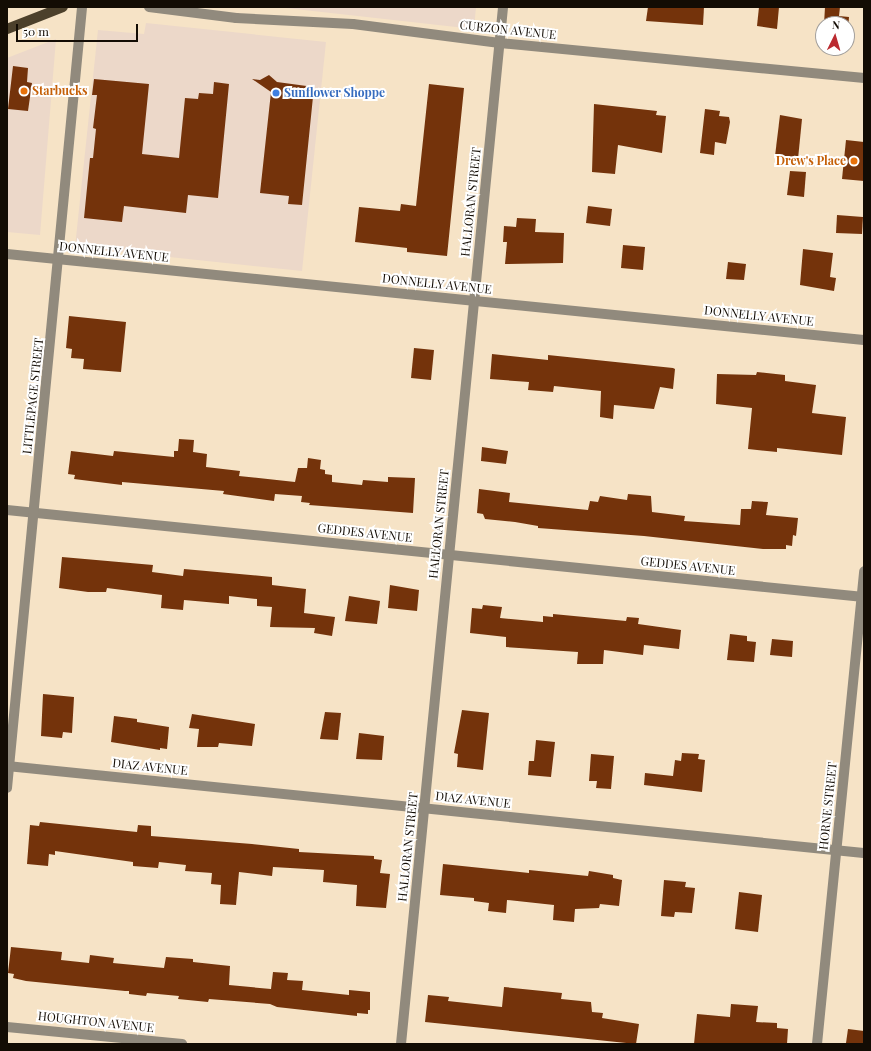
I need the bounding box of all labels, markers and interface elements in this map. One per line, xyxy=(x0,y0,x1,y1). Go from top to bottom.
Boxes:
scale bar xyxy=(18,16,140,42)
north arrow xyxy=(815,16,855,56)
text: N xyxy=(831,17,841,32)
street label: CURZON AVENUE xyxy=(459,18,557,42)
text: 50 m xyxy=(23,23,49,39)
place label: Starbucks xyxy=(32,84,88,98)
marker: Starbucks xyxy=(19,86,29,96)
place label: Sunflower Shoppe xyxy=(284,86,385,100)
marker: Sunflower Shoppe xyxy=(271,88,281,98)
street label: HALLORAN STREET xyxy=(458,147,484,257)
place label: Drew's Place xyxy=(776,154,846,168)
marker: Drew's Place xyxy=(849,156,859,166)
street label: DONNELLY AVENUE xyxy=(58,239,170,265)
street label: DONNELLY AVENUE xyxy=(381,271,493,297)
street label: DONNELLY AVENUE xyxy=(703,303,815,329)
street label: LITTLEPAGE STREET xyxy=(20,337,46,455)
street label: HALLORAN STREET xyxy=(426,469,452,579)
street label: GEDDES AVENUE xyxy=(317,521,413,545)
street label: GEDDES AVENUE xyxy=(640,554,736,578)
street label: DIAZ AVENUE xyxy=(111,756,189,778)
street label: HORNE STREET xyxy=(816,761,840,851)
street label: DIAZ AVENUE xyxy=(434,789,512,811)
street label: HALLORAN STREET xyxy=(395,792,421,902)
street label: HOUGHTON AVENUE xyxy=(37,1009,155,1035)

